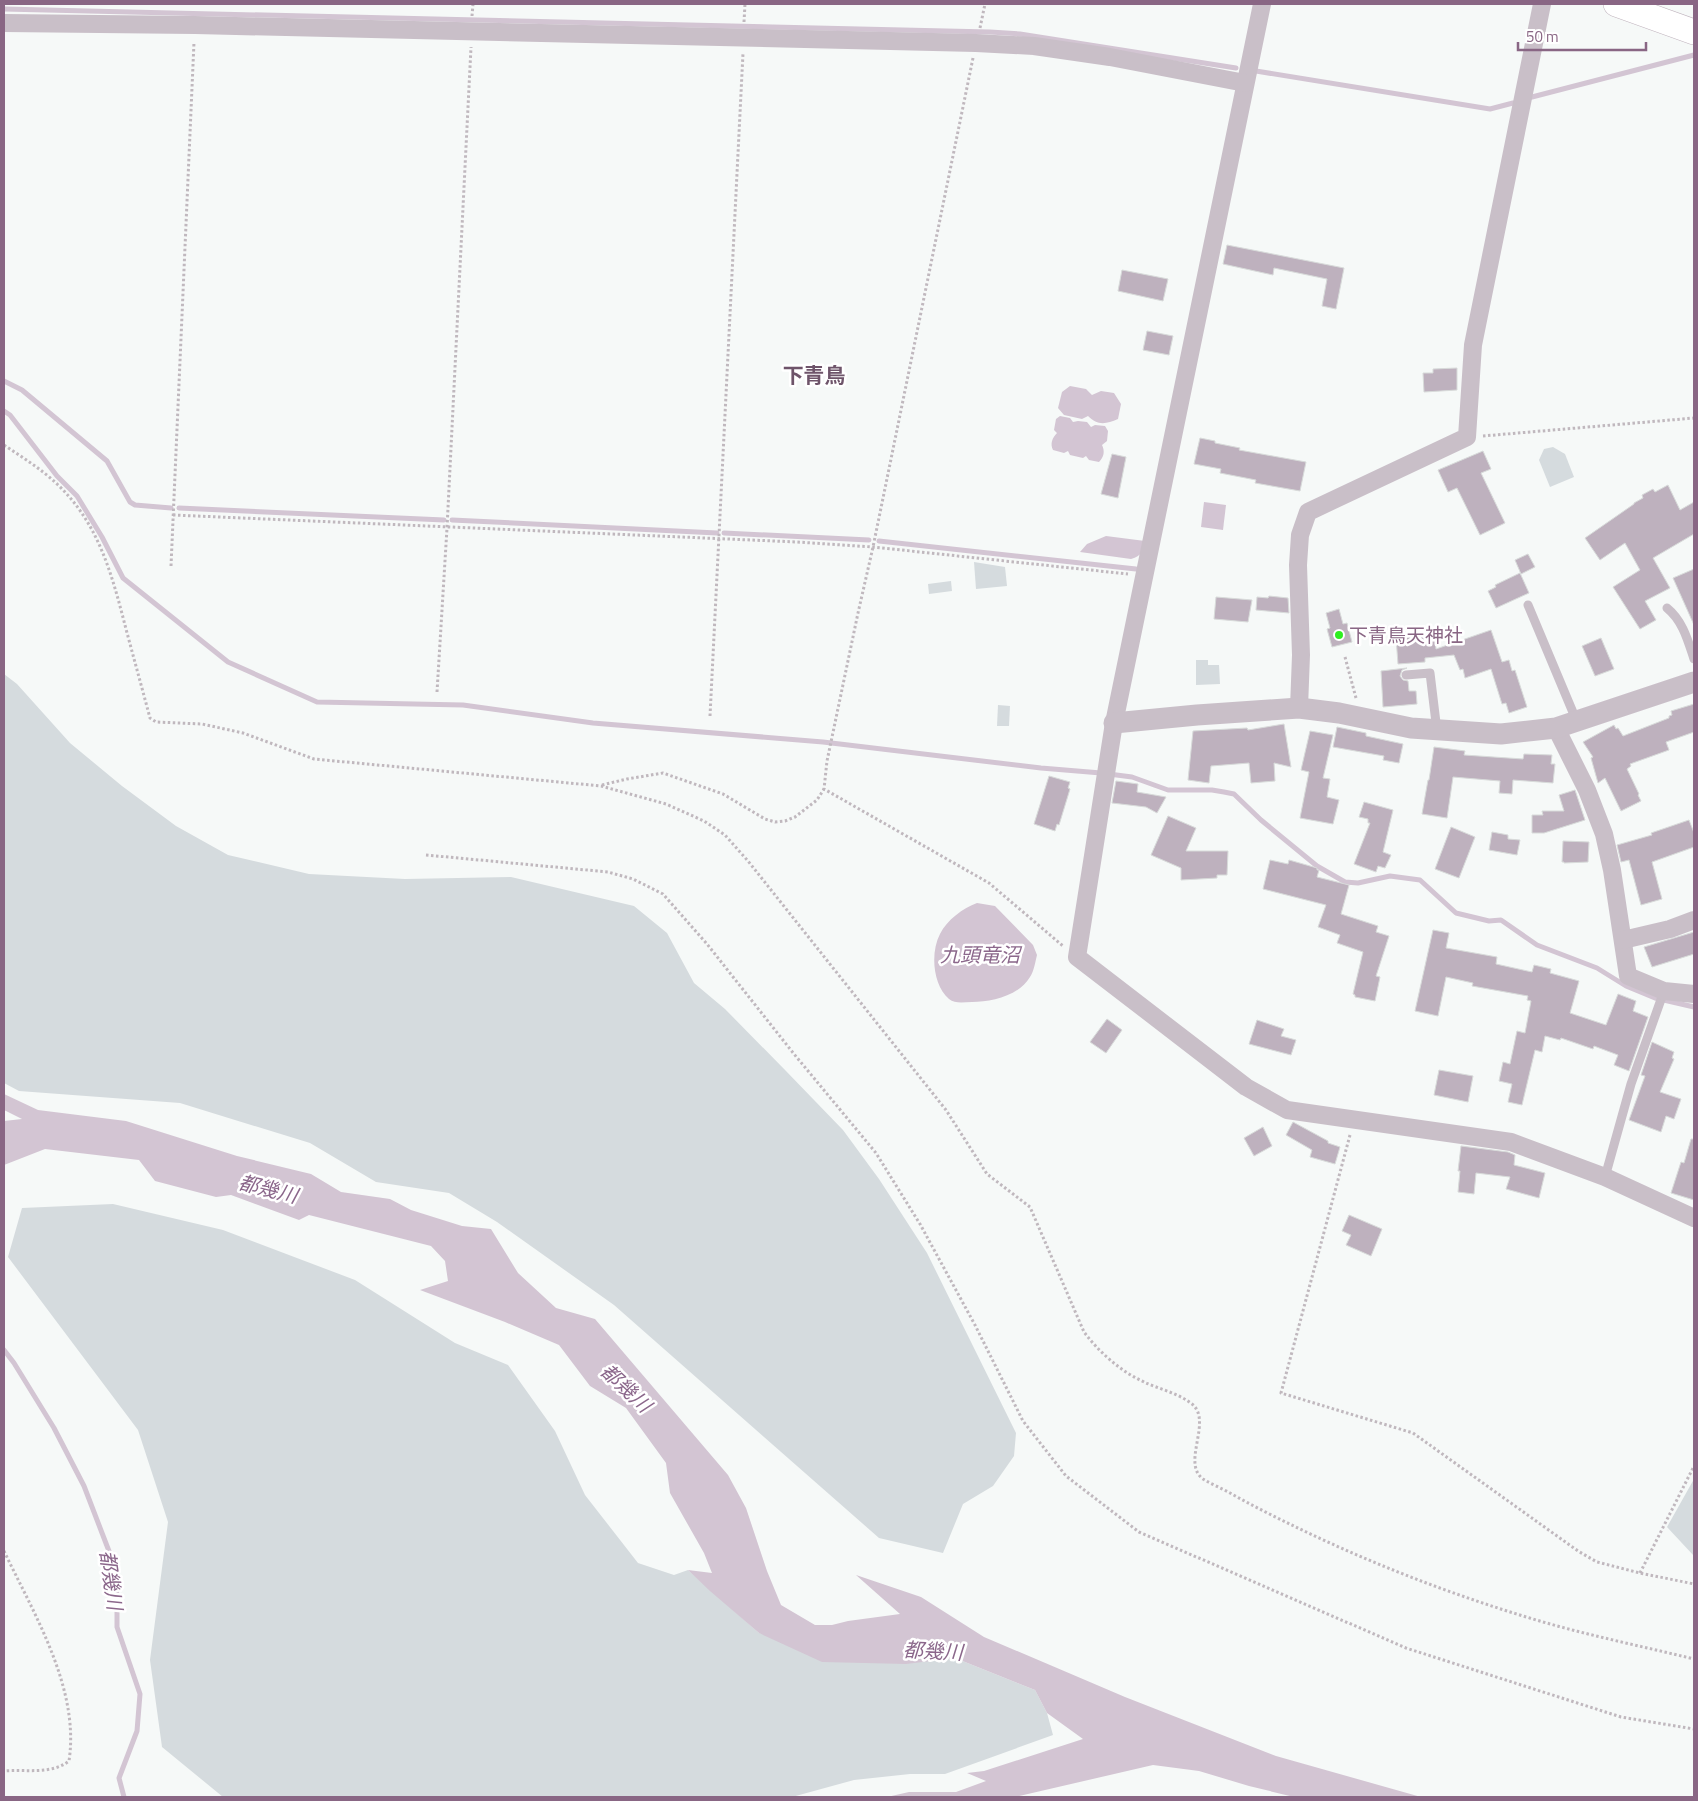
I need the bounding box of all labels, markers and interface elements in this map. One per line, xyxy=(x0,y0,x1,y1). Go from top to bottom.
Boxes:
scale bar xyxy=(1518,20,1646,52)
text: 50 m xyxy=(1526,25,1559,48)
district label: 下青鳥 xyxy=(783,359,846,391)
place label: 下青鳥天神社 xyxy=(1349,620,1463,649)
marker: 下青鳥天神社 xyxy=(1333,629,1345,641)
water label: 九頭竜沼 xyxy=(940,939,1023,970)
water label: 都幾川 xyxy=(235,1166,303,1211)
water label: 都幾川 xyxy=(594,1356,660,1421)
water label: 都幾川 xyxy=(92,1548,131,1614)
water label: 都幾川 xyxy=(902,1633,966,1668)

